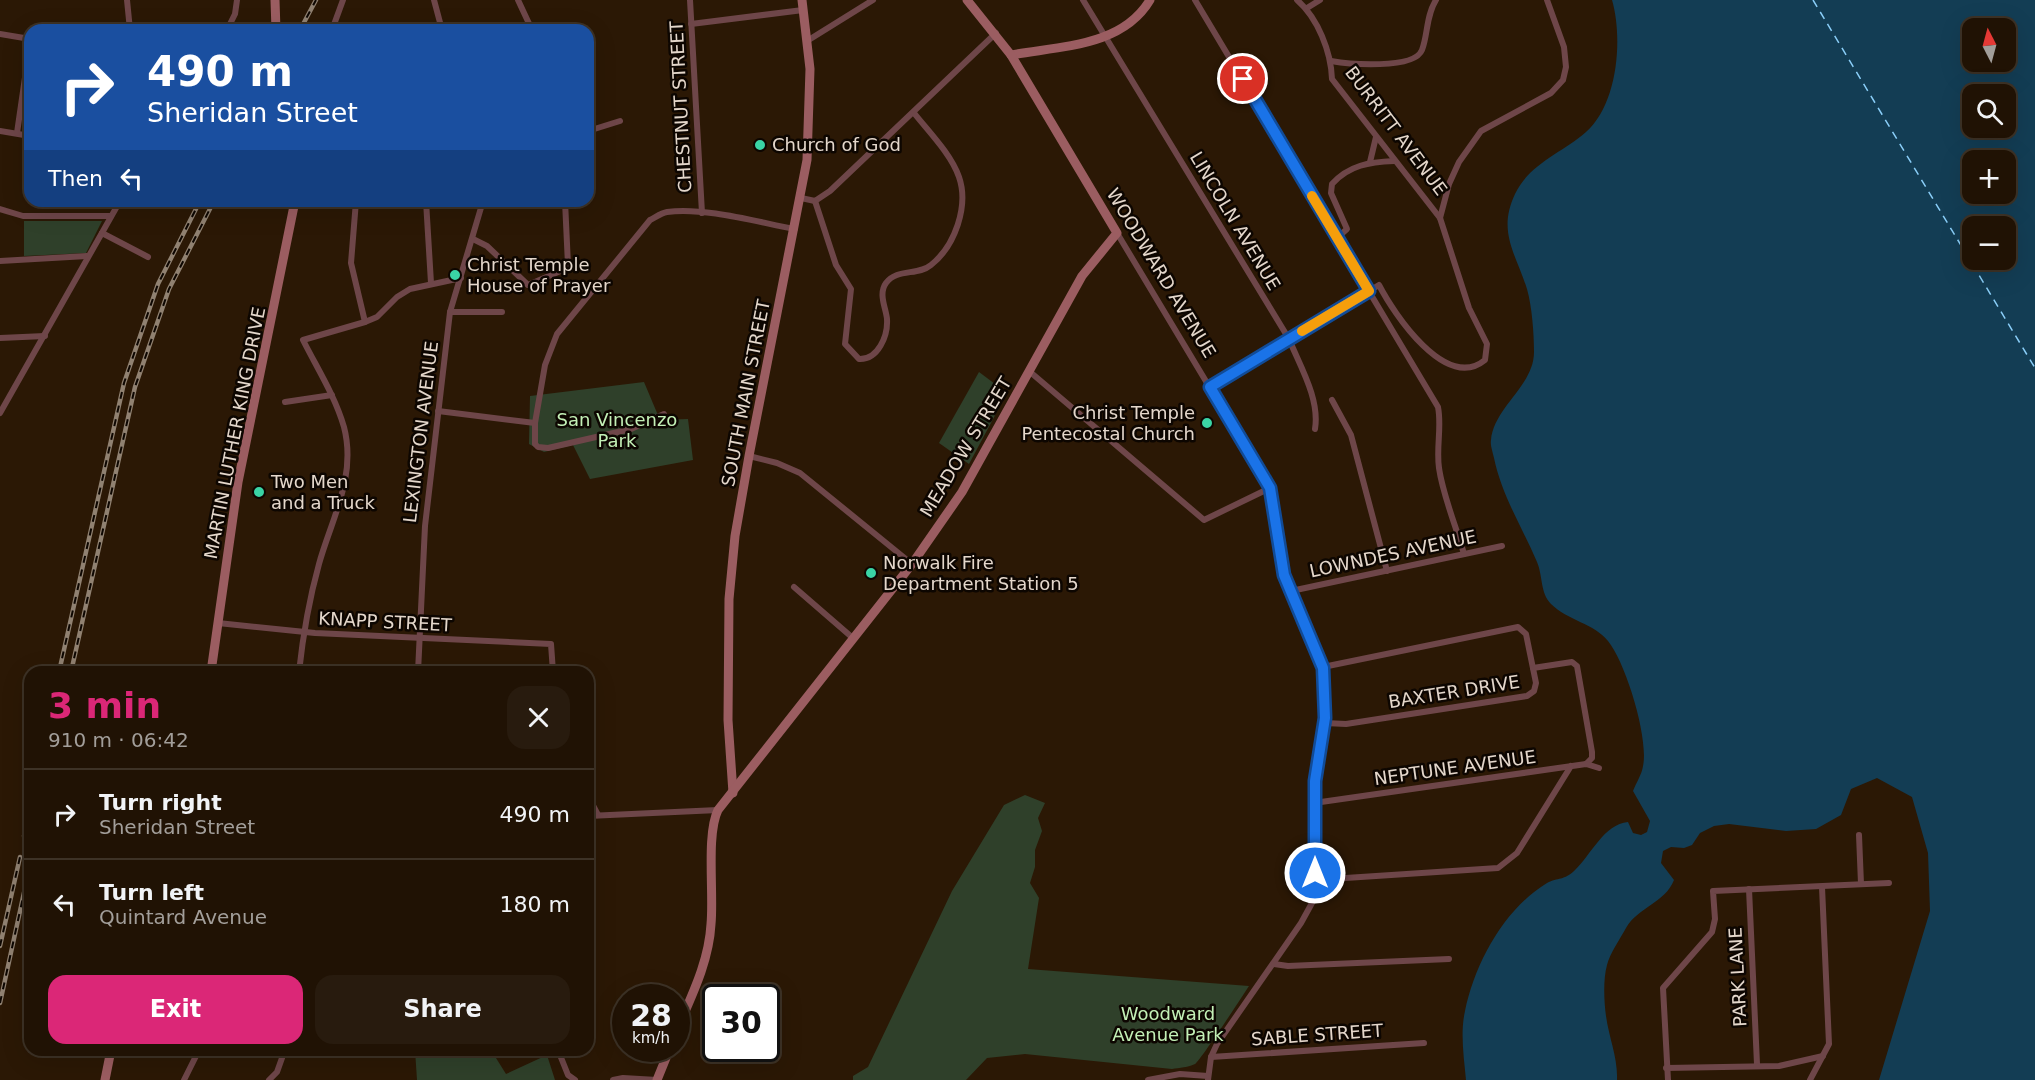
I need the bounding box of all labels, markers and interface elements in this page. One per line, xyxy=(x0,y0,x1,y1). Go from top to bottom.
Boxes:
north arrow xyxy=(1962,18,2016,72)
map controls xyxy=(1962,18,2016,270)
street label: CHESTNUT STREET xyxy=(665,20,695,193)
text: 490 m xyxy=(147,47,293,96)
icon: right xyxy=(48,48,126,126)
pin xyxy=(1217,53,1268,104)
icon: arrive xyxy=(1226,62,1259,95)
street label: BURRITT AVENUE xyxy=(1341,62,1452,199)
button: search xyxy=(1962,84,2016,138)
text: Sheridan Street xyxy=(147,97,358,128)
place label: Church of God xyxy=(772,134,901,155)
marker: Church of God xyxy=(753,138,767,152)
street label: LINCOLN AVENUE xyxy=(1186,148,1285,294)
button: + xyxy=(1962,150,2016,204)
icon: left xyxy=(115,162,148,195)
text: Then xyxy=(48,166,103,191)
street label: WOODWARD AVENUE xyxy=(1102,184,1220,361)
button: − xyxy=(1962,216,2016,270)
place label: Christ Temple House of Prayer xyxy=(467,254,611,296)
marker: Christ Temple House of Prayer xyxy=(448,268,462,282)
street label: SOUTH MAIN STREET xyxy=(717,297,774,488)
street label: MARTIN LUTHER KING DRIVE xyxy=(200,305,269,561)
street label: LEXINGTON AVENUE xyxy=(399,340,442,524)
street label: MEADOW STREET xyxy=(916,372,1016,520)
place label: Christ Temple Pentecostal Church xyxy=(1021,402,1195,444)
park label: San Vincenzo Park xyxy=(557,409,677,451)
marker: Christ Temple Pentecostal Church xyxy=(1200,416,1214,430)
place label: Two Men and a Truck xyxy=(270,471,375,513)
marker: Two Men and a Truck xyxy=(252,485,266,499)
street label: LOWNDES AVENUE xyxy=(1308,526,1478,581)
place label: Norwalk Fire Department Station 5 xyxy=(883,552,1079,594)
marker: Norwalk Fire Department Station 5 xyxy=(864,566,878,580)
street label: KNAPP STREET xyxy=(318,608,453,636)
street label: BAXTER DRIVE xyxy=(1387,671,1521,712)
text: 3 min xyxy=(48,685,161,726)
button: close xyxy=(507,686,570,749)
text: 910 m · 06:42 xyxy=(48,728,189,752)
street label: NEPTUNE AVENUE xyxy=(1373,746,1537,789)
text: Turn right xyxy=(99,790,222,815)
icon: right xyxy=(48,798,81,831)
text: 490 m xyxy=(500,802,570,827)
text: Sheridan Street xyxy=(99,815,255,839)
position arrow xyxy=(1283,841,1347,905)
text: Turn left xyxy=(99,880,204,905)
icon: left xyxy=(48,888,81,921)
text: 180 m xyxy=(500,892,570,917)
text: Quintard Avenue xyxy=(99,905,267,929)
street label: PARK LANE xyxy=(1724,927,1751,1027)
button: Exit xyxy=(48,975,303,1044)
button: Share xyxy=(315,975,570,1044)
speed limit sign: 30 xyxy=(702,984,780,1062)
text: 28 xyxy=(630,998,672,1033)
park label: Woodward Avenue Park xyxy=(1112,1003,1224,1045)
street label: SABLE STREET xyxy=(1250,1019,1385,1050)
text: km/h xyxy=(632,1029,670,1047)

